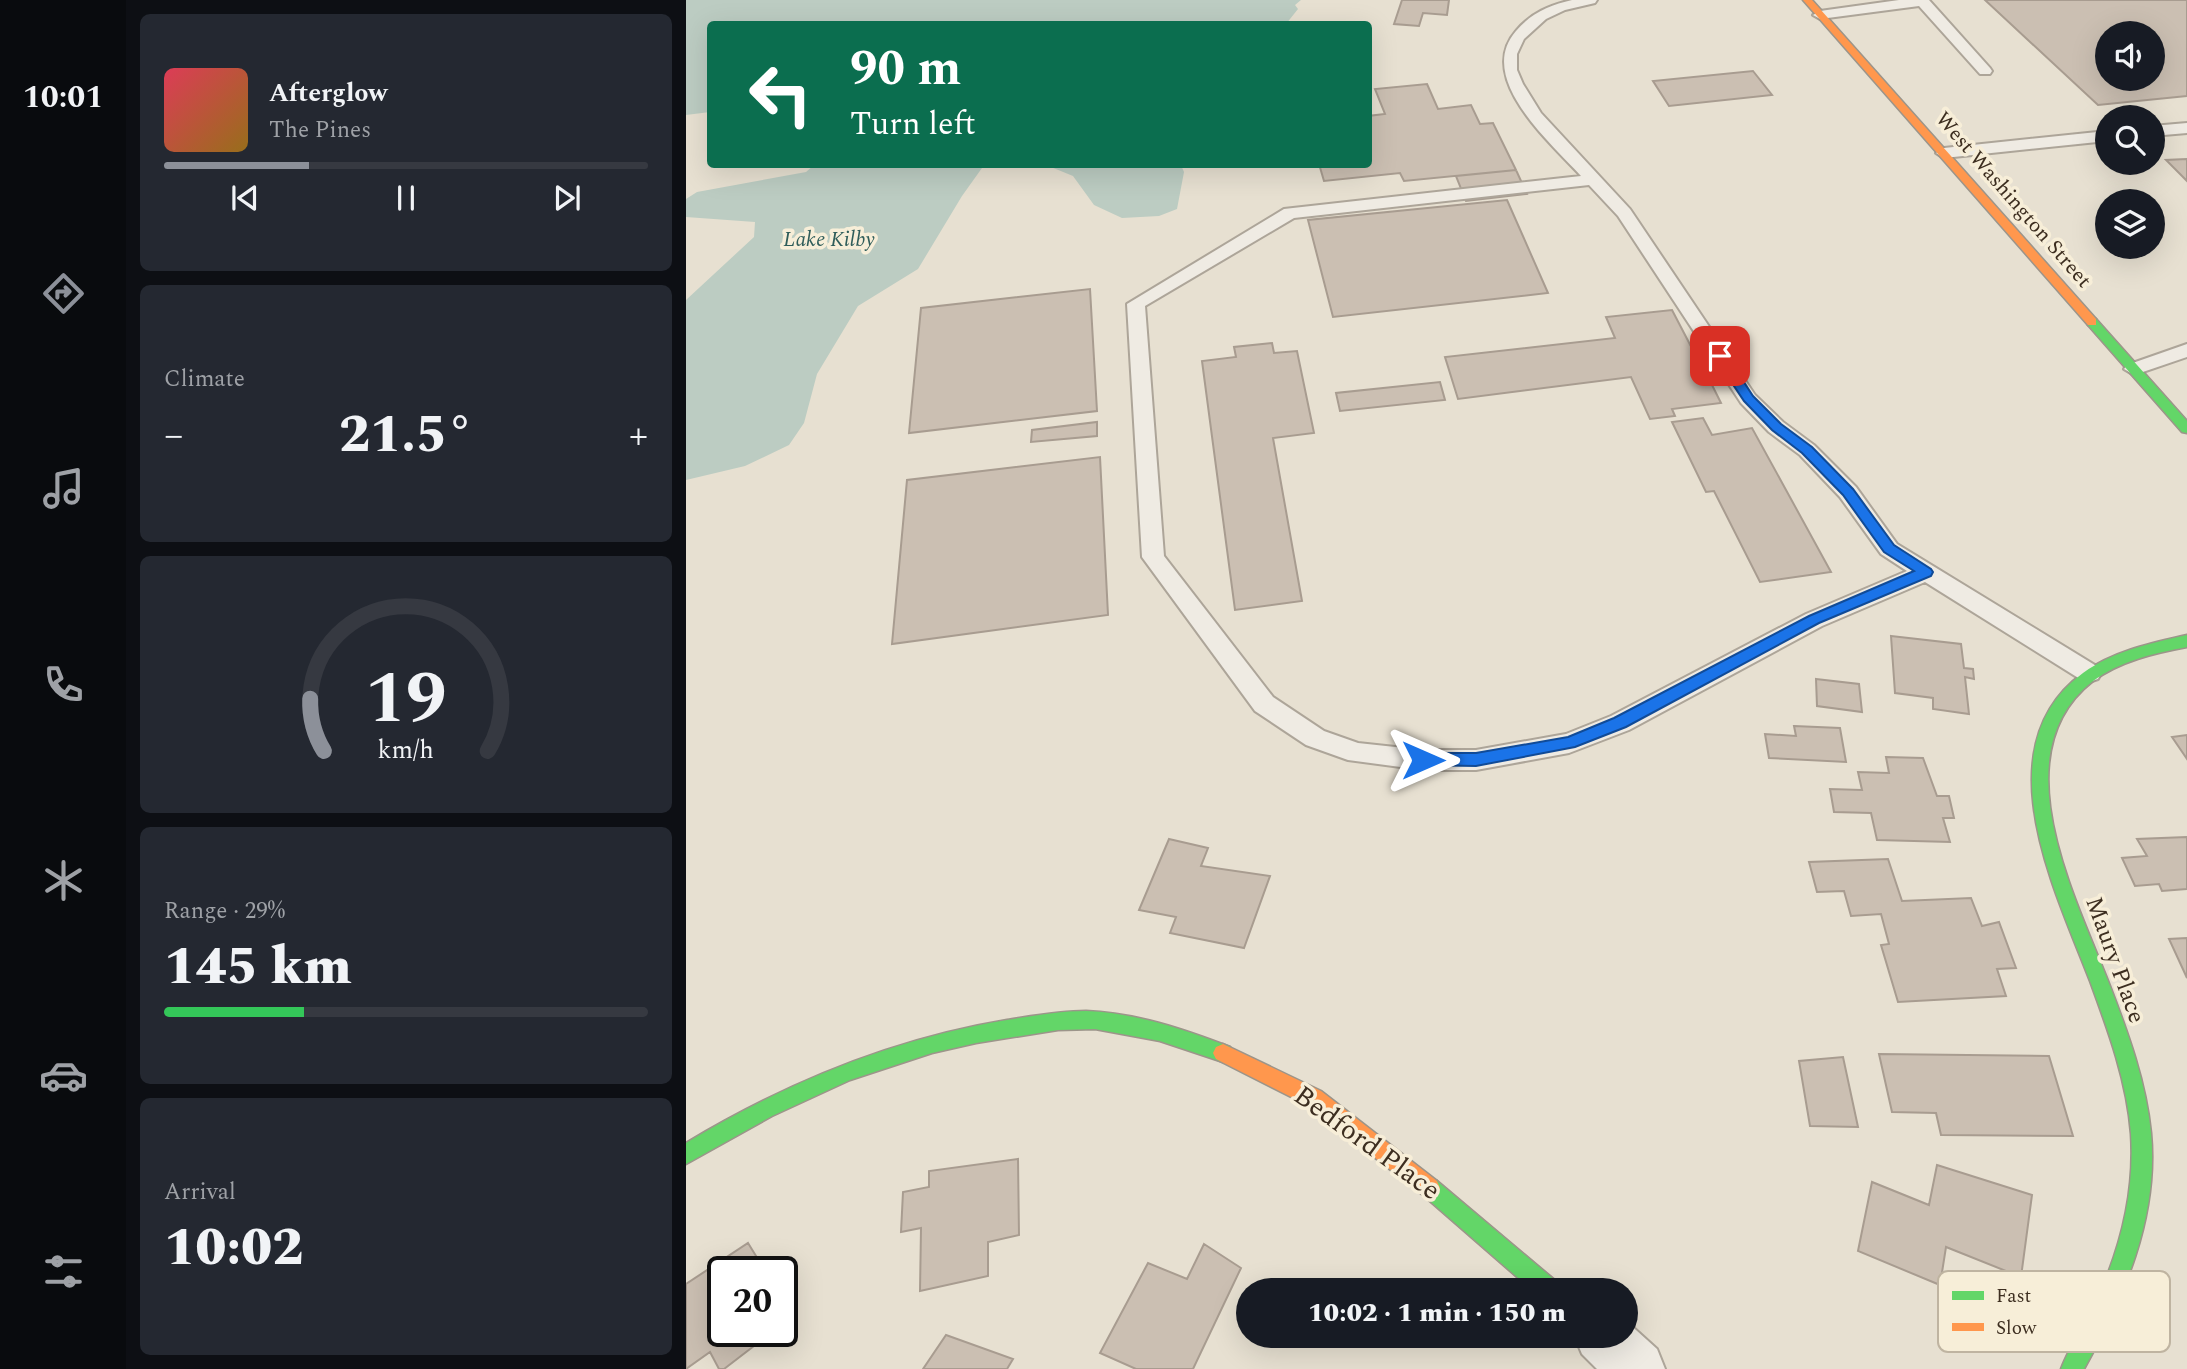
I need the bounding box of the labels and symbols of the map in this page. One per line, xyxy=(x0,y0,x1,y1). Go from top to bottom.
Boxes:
street label: West Washington Street xyxy=(1927,105,2099,295)
water label: Lake Kilby xyxy=(783,224,875,256)
pin xyxy=(1690,326,1750,386)
position arrow xyxy=(1386,723,1460,797)
street label: Maury Place xyxy=(2075,892,2155,1028)
street label: Bedford Place xyxy=(1284,1075,1450,1211)
speed limit sign: 20 xyxy=(707,1256,798,1347)
legend xyxy=(1938,1271,2170,1352)
text: Fast xyxy=(1996,1282,2032,1311)
text: Slow xyxy=(1996,1314,2037,1343)

